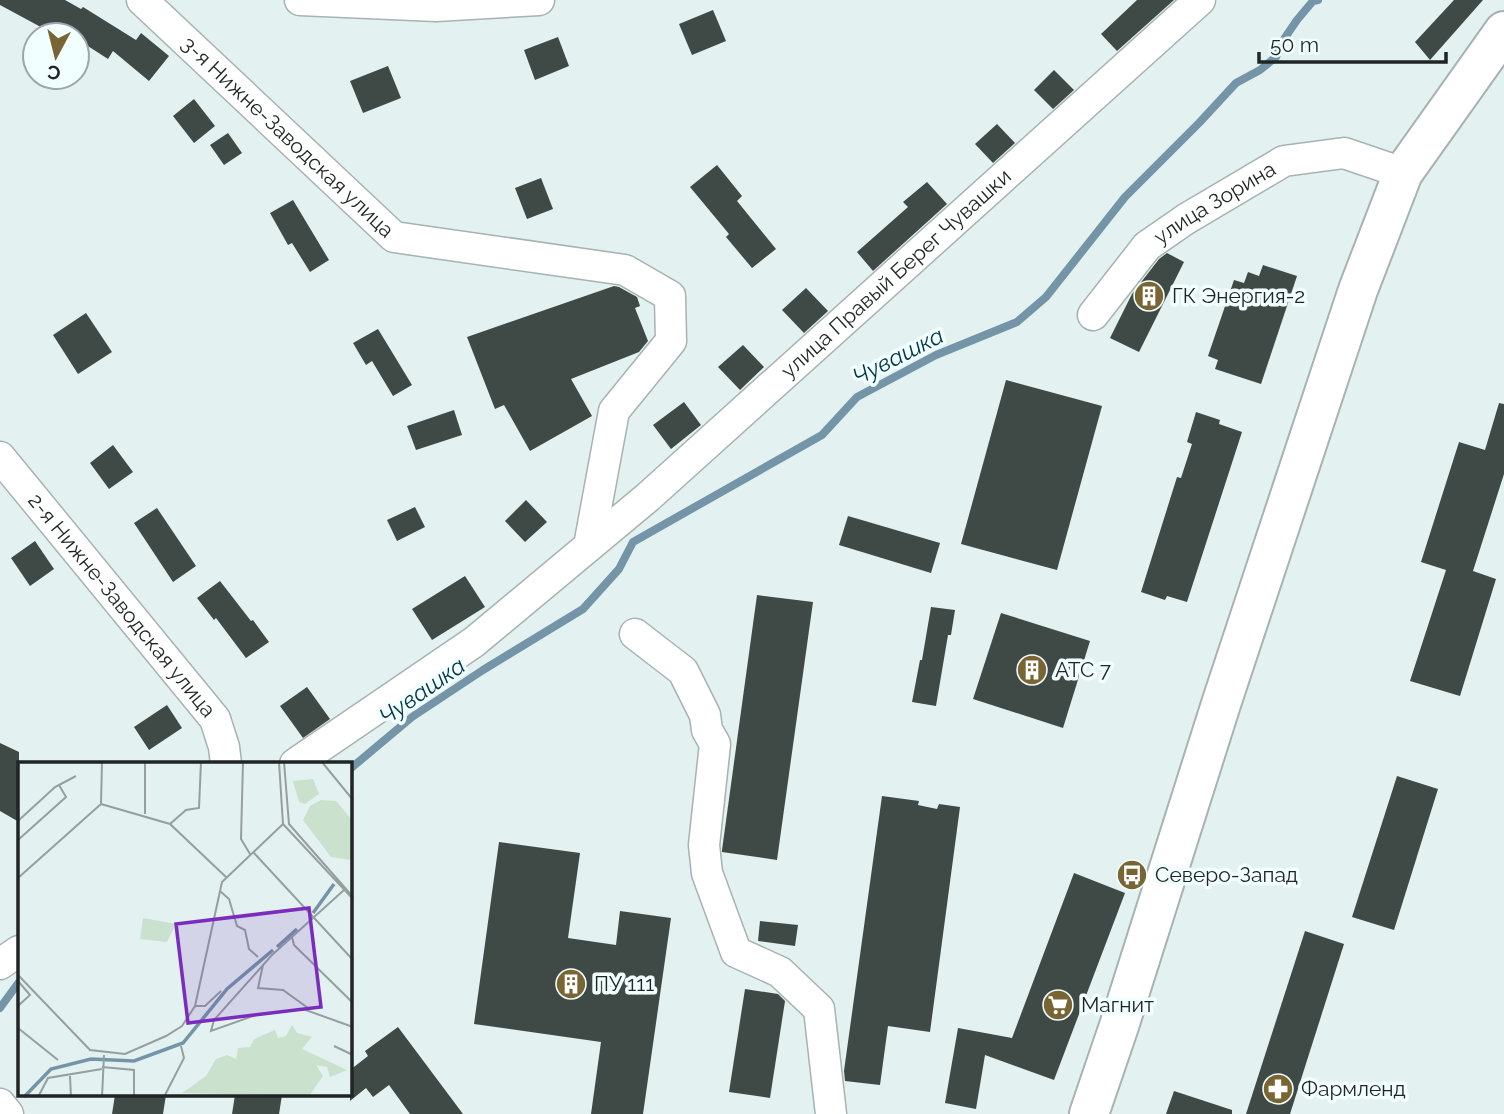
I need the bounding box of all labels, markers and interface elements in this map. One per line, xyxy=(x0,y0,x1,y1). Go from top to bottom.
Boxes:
north arrow xyxy=(21,21,91,91)
scale bar xyxy=(1259,21,1446,65)
street label: 3-я Нижне-Заводская улица xyxy=(177,31,399,242)
text: 50 m xyxy=(1270,32,1319,57)
text: С xyxy=(46,61,62,85)
street label: улица Зорина xyxy=(1149,156,1280,249)
street label: улица Правый Берег Чувашки xyxy=(776,163,1016,383)
building icon: ГК Энергия-2 xyxy=(1132,279,1166,313)
place label: ГК Энергия-2 xyxy=(1172,283,1305,308)
water label: Чувашка xyxy=(848,321,948,390)
street label: 2-я Нижне-Заводская улица xyxy=(23,488,221,722)
water label: Чувашка xyxy=(374,651,470,730)
building icon: АТС 7 xyxy=(1015,653,1049,687)
place label: АТС 7 xyxy=(1055,657,1112,682)
inset map xyxy=(18,762,352,1096)
bus stop icon: Северо-Запад xyxy=(1115,858,1149,892)
place label: Северо-Запад xyxy=(1155,862,1298,887)
building icon: ПУ 111 xyxy=(554,967,588,1001)
place label: ПУ 111 xyxy=(594,971,654,996)
supermarket icon: Магнит xyxy=(1041,988,1075,1022)
place label: Магнит xyxy=(1081,992,1154,1017)
pharmacy icon: Фармленд xyxy=(1261,1072,1295,1106)
place label: Фармленд xyxy=(1301,1076,1406,1101)

